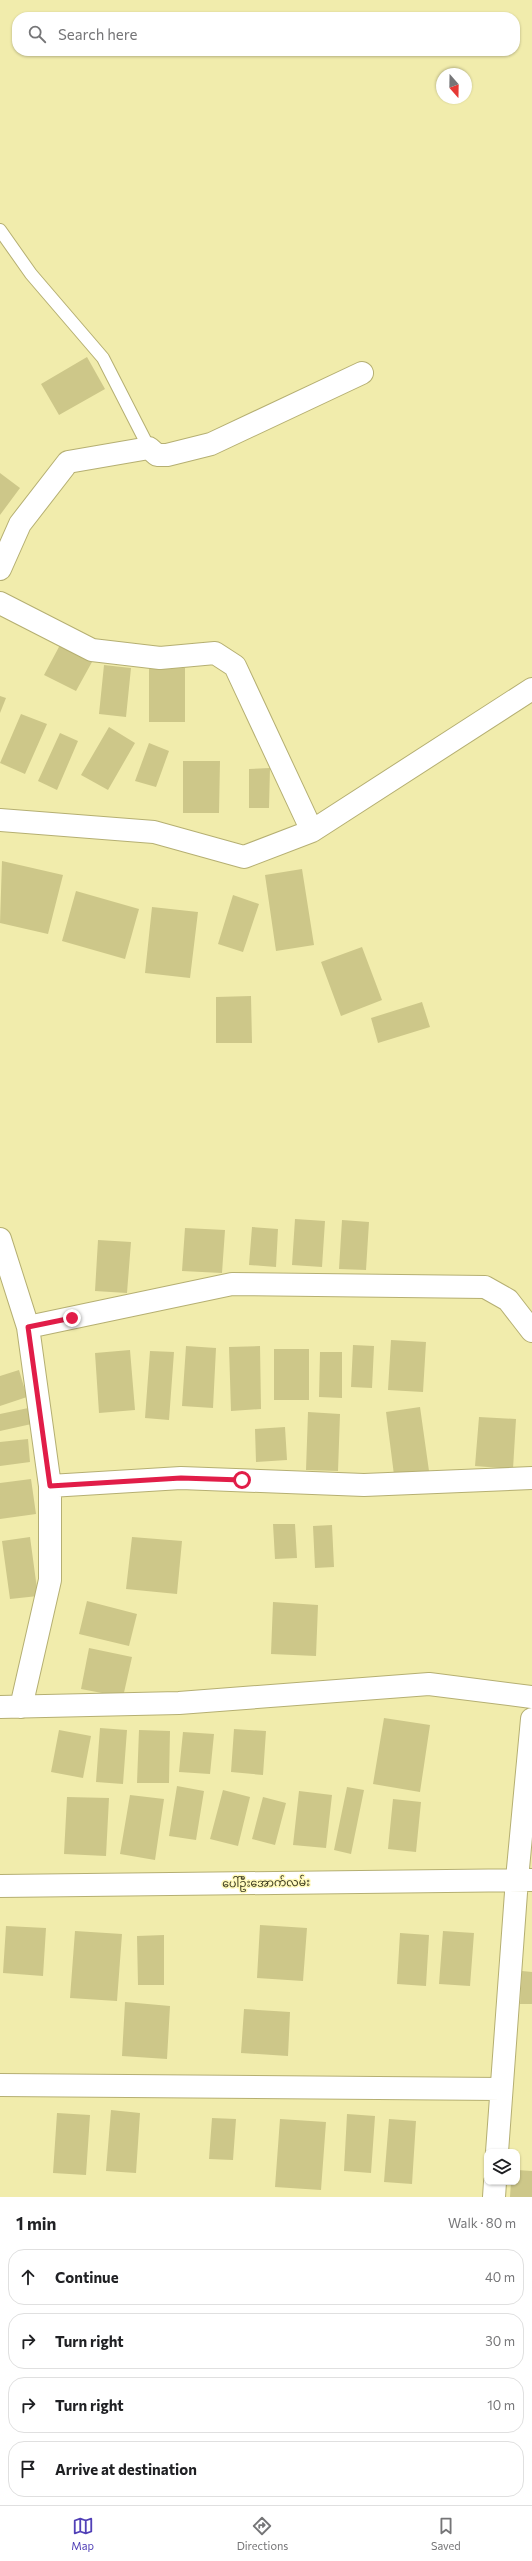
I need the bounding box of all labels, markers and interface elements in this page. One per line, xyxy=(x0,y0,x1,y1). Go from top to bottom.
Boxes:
search box xyxy=(12,12,520,56)
icon: search xyxy=(26,23,48,45)
text: Search here xyxy=(58,25,137,43)
north arrow xyxy=(436,68,472,104)
route end xyxy=(63,1309,81,1327)
route start xyxy=(233,1471,251,1489)
street label: ပေါ်ဦးအောက်လမ်း xyxy=(222,1875,310,1892)
map controls xyxy=(484,2149,520,2185)
button: layers xyxy=(484,2149,520,2185)
text: 1 min xyxy=(16,2213,56,2234)
text: Walk · 80 m xyxy=(448,2215,516,2231)
icon: ahead xyxy=(17,2266,39,2288)
text: Continue xyxy=(55,2268,119,2286)
text: 40 m xyxy=(485,2269,515,2285)
icon: right xyxy=(17,2330,39,2352)
text: Turn right xyxy=(55,2332,124,2350)
text: 30 m xyxy=(485,2333,515,2349)
icon: right xyxy=(17,2394,39,2416)
text: Turn right xyxy=(55,2396,124,2414)
text: 10 m xyxy=(487,2397,515,2413)
icon: arrive xyxy=(17,2458,39,2480)
text: Arrive at destination xyxy=(55,2460,197,2478)
tab: Map xyxy=(71,2515,94,2552)
tab: Directions xyxy=(237,2515,288,2552)
tab: Saved xyxy=(431,2515,461,2552)

